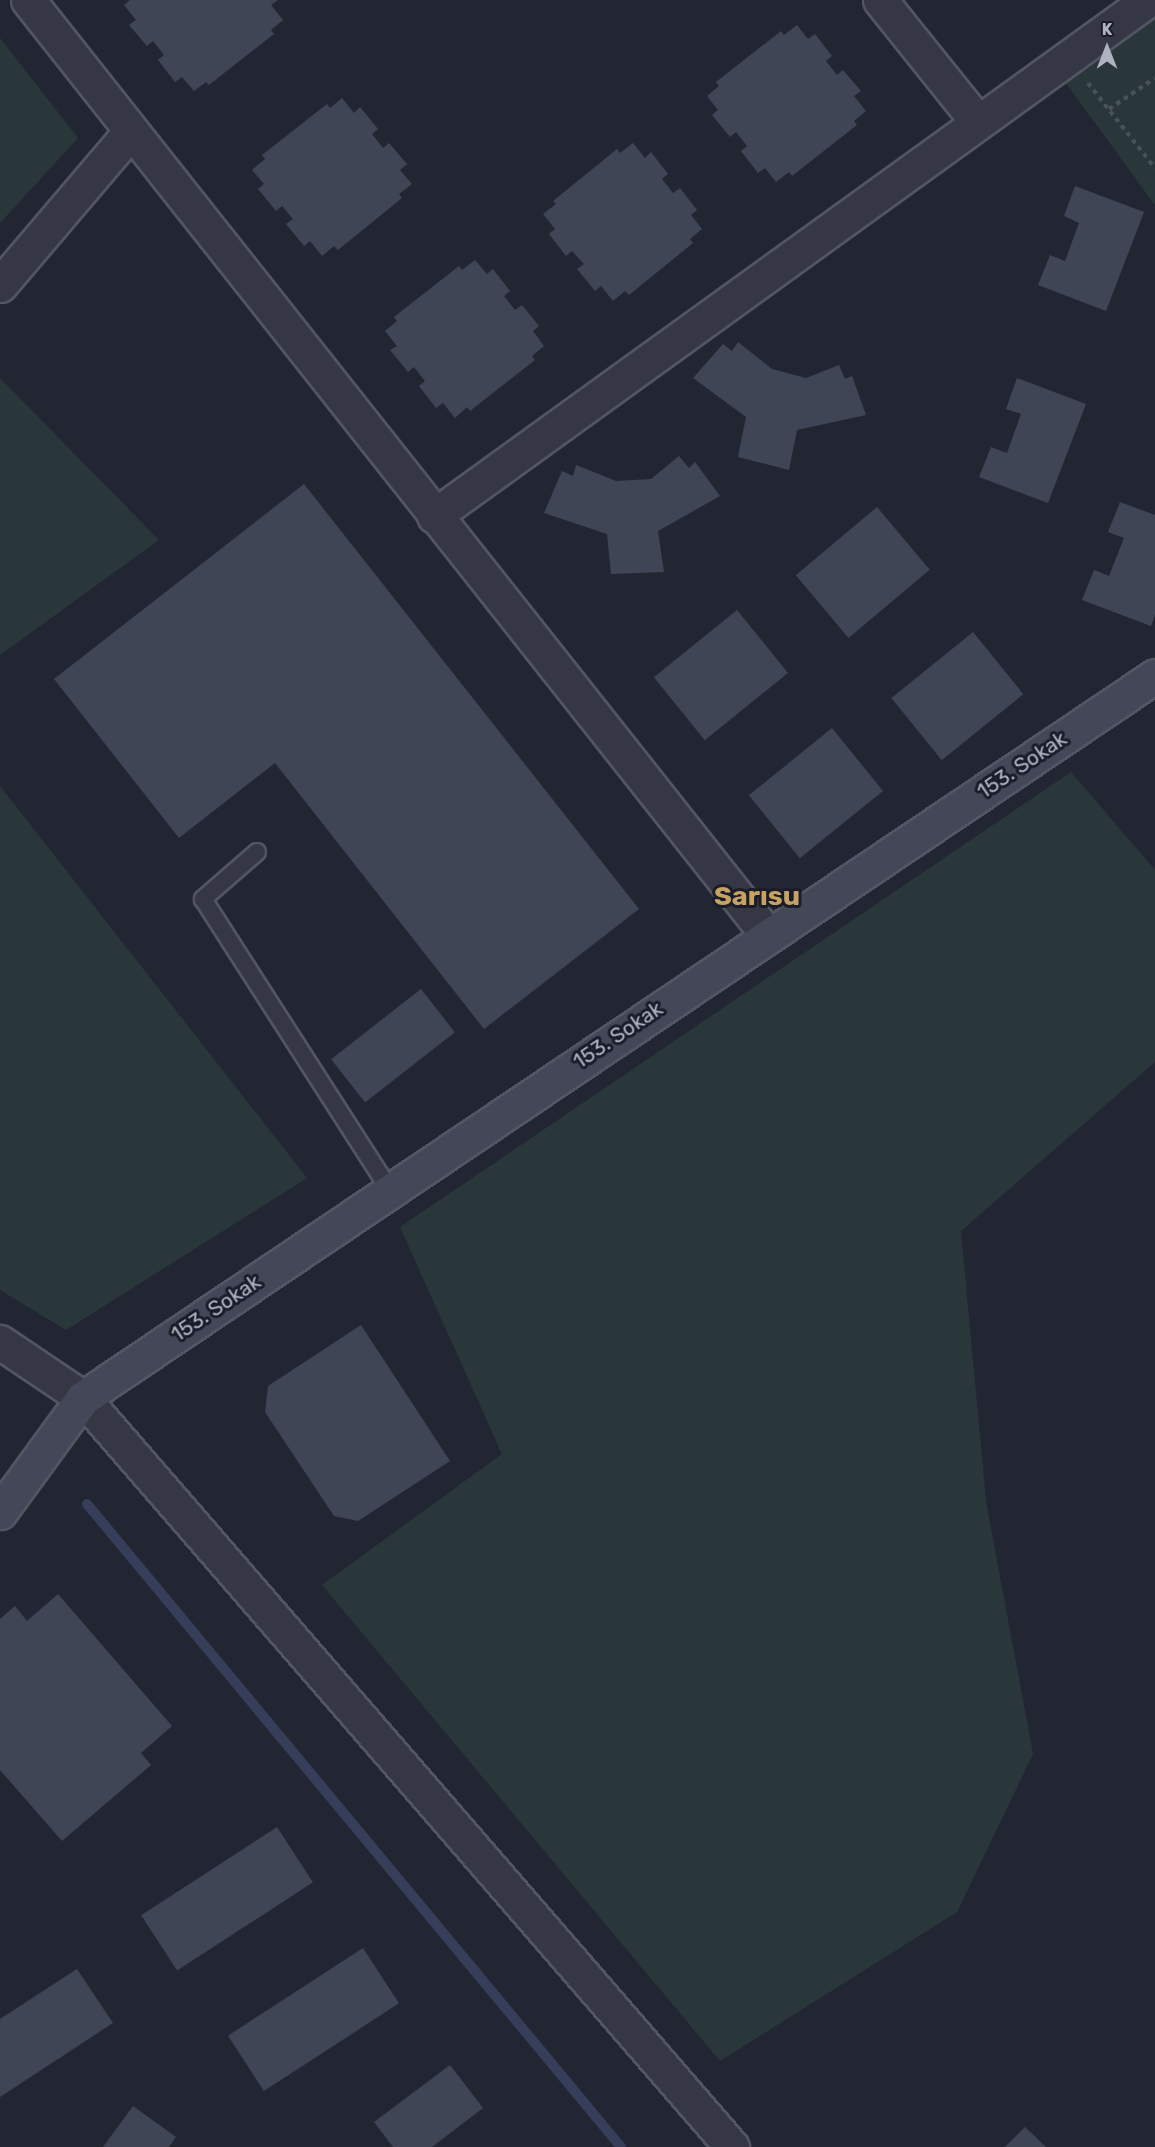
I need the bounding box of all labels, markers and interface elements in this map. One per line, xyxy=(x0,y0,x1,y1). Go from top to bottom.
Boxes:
north arrow xyxy=(1077,18,1137,78)
text: K xyxy=(1102,20,1112,39)
street label: 153. Sokak xyxy=(972,726,1072,804)
district label: Sarısu xyxy=(714,881,800,913)
street label: 153. Sokak xyxy=(568,996,668,1074)
street label: 153. Sokak xyxy=(166,1269,266,1347)

